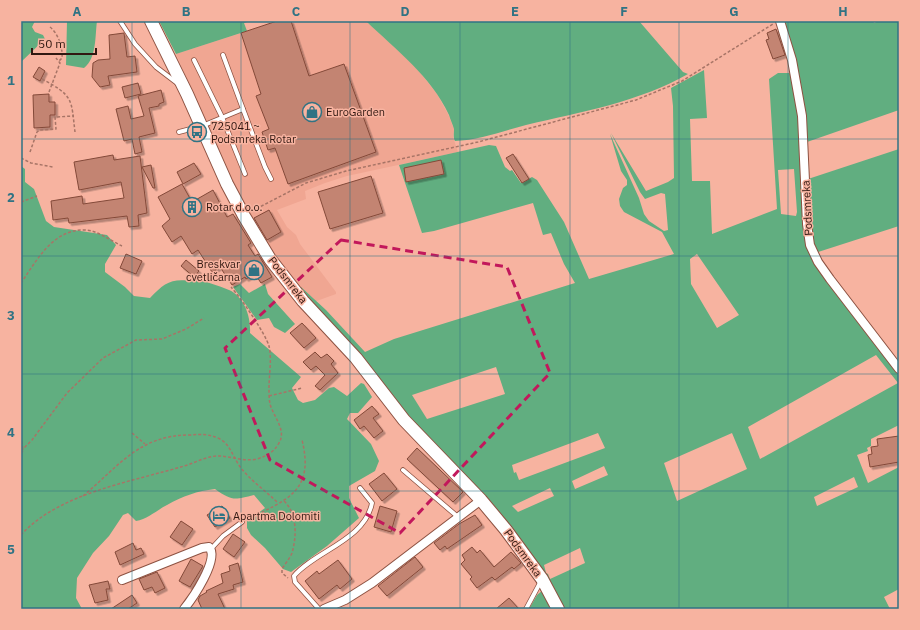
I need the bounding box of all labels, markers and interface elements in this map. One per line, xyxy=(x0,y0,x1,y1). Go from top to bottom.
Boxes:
text: A xyxy=(73,3,82,20)
text: B xyxy=(182,3,191,20)
text: C xyxy=(292,3,301,20)
text: D xyxy=(400,3,410,20)
text: E xyxy=(511,3,519,20)
text: F xyxy=(620,3,628,20)
text: G xyxy=(729,3,739,20)
text: H xyxy=(838,3,848,20)
scale bar xyxy=(32,30,96,56)
text: 50 m xyxy=(38,36,66,51)
text: 1 xyxy=(7,72,15,89)
shop icon: EuroGarden xyxy=(301,101,323,123)
place label: EuroGarden xyxy=(326,105,385,119)
place label: 725041 ~ Podsmreka Rotar xyxy=(211,119,296,146)
bus stop icon: 725041 ~ Podsmreka Rotar xyxy=(186,121,208,143)
street label: Podsmreka xyxy=(799,180,815,236)
text: 2 xyxy=(7,189,15,206)
building icon: Rotar d.o.o. xyxy=(181,196,203,218)
place label: Rotar d.o.o. xyxy=(206,200,262,214)
street label: Podsmreka xyxy=(265,254,311,306)
place label: Breskvar cvetličarna xyxy=(186,257,240,284)
shop icon: Breskvar cvetličarna xyxy=(243,259,265,281)
text: 3 xyxy=(7,307,15,324)
text: 4 xyxy=(7,424,15,441)
hotel icon: Apartma Dolomiti xyxy=(208,505,230,527)
place label: Apartma Dolomiti xyxy=(233,509,320,523)
street label: Podsmreka xyxy=(501,526,545,580)
text: 5 xyxy=(7,541,15,558)

